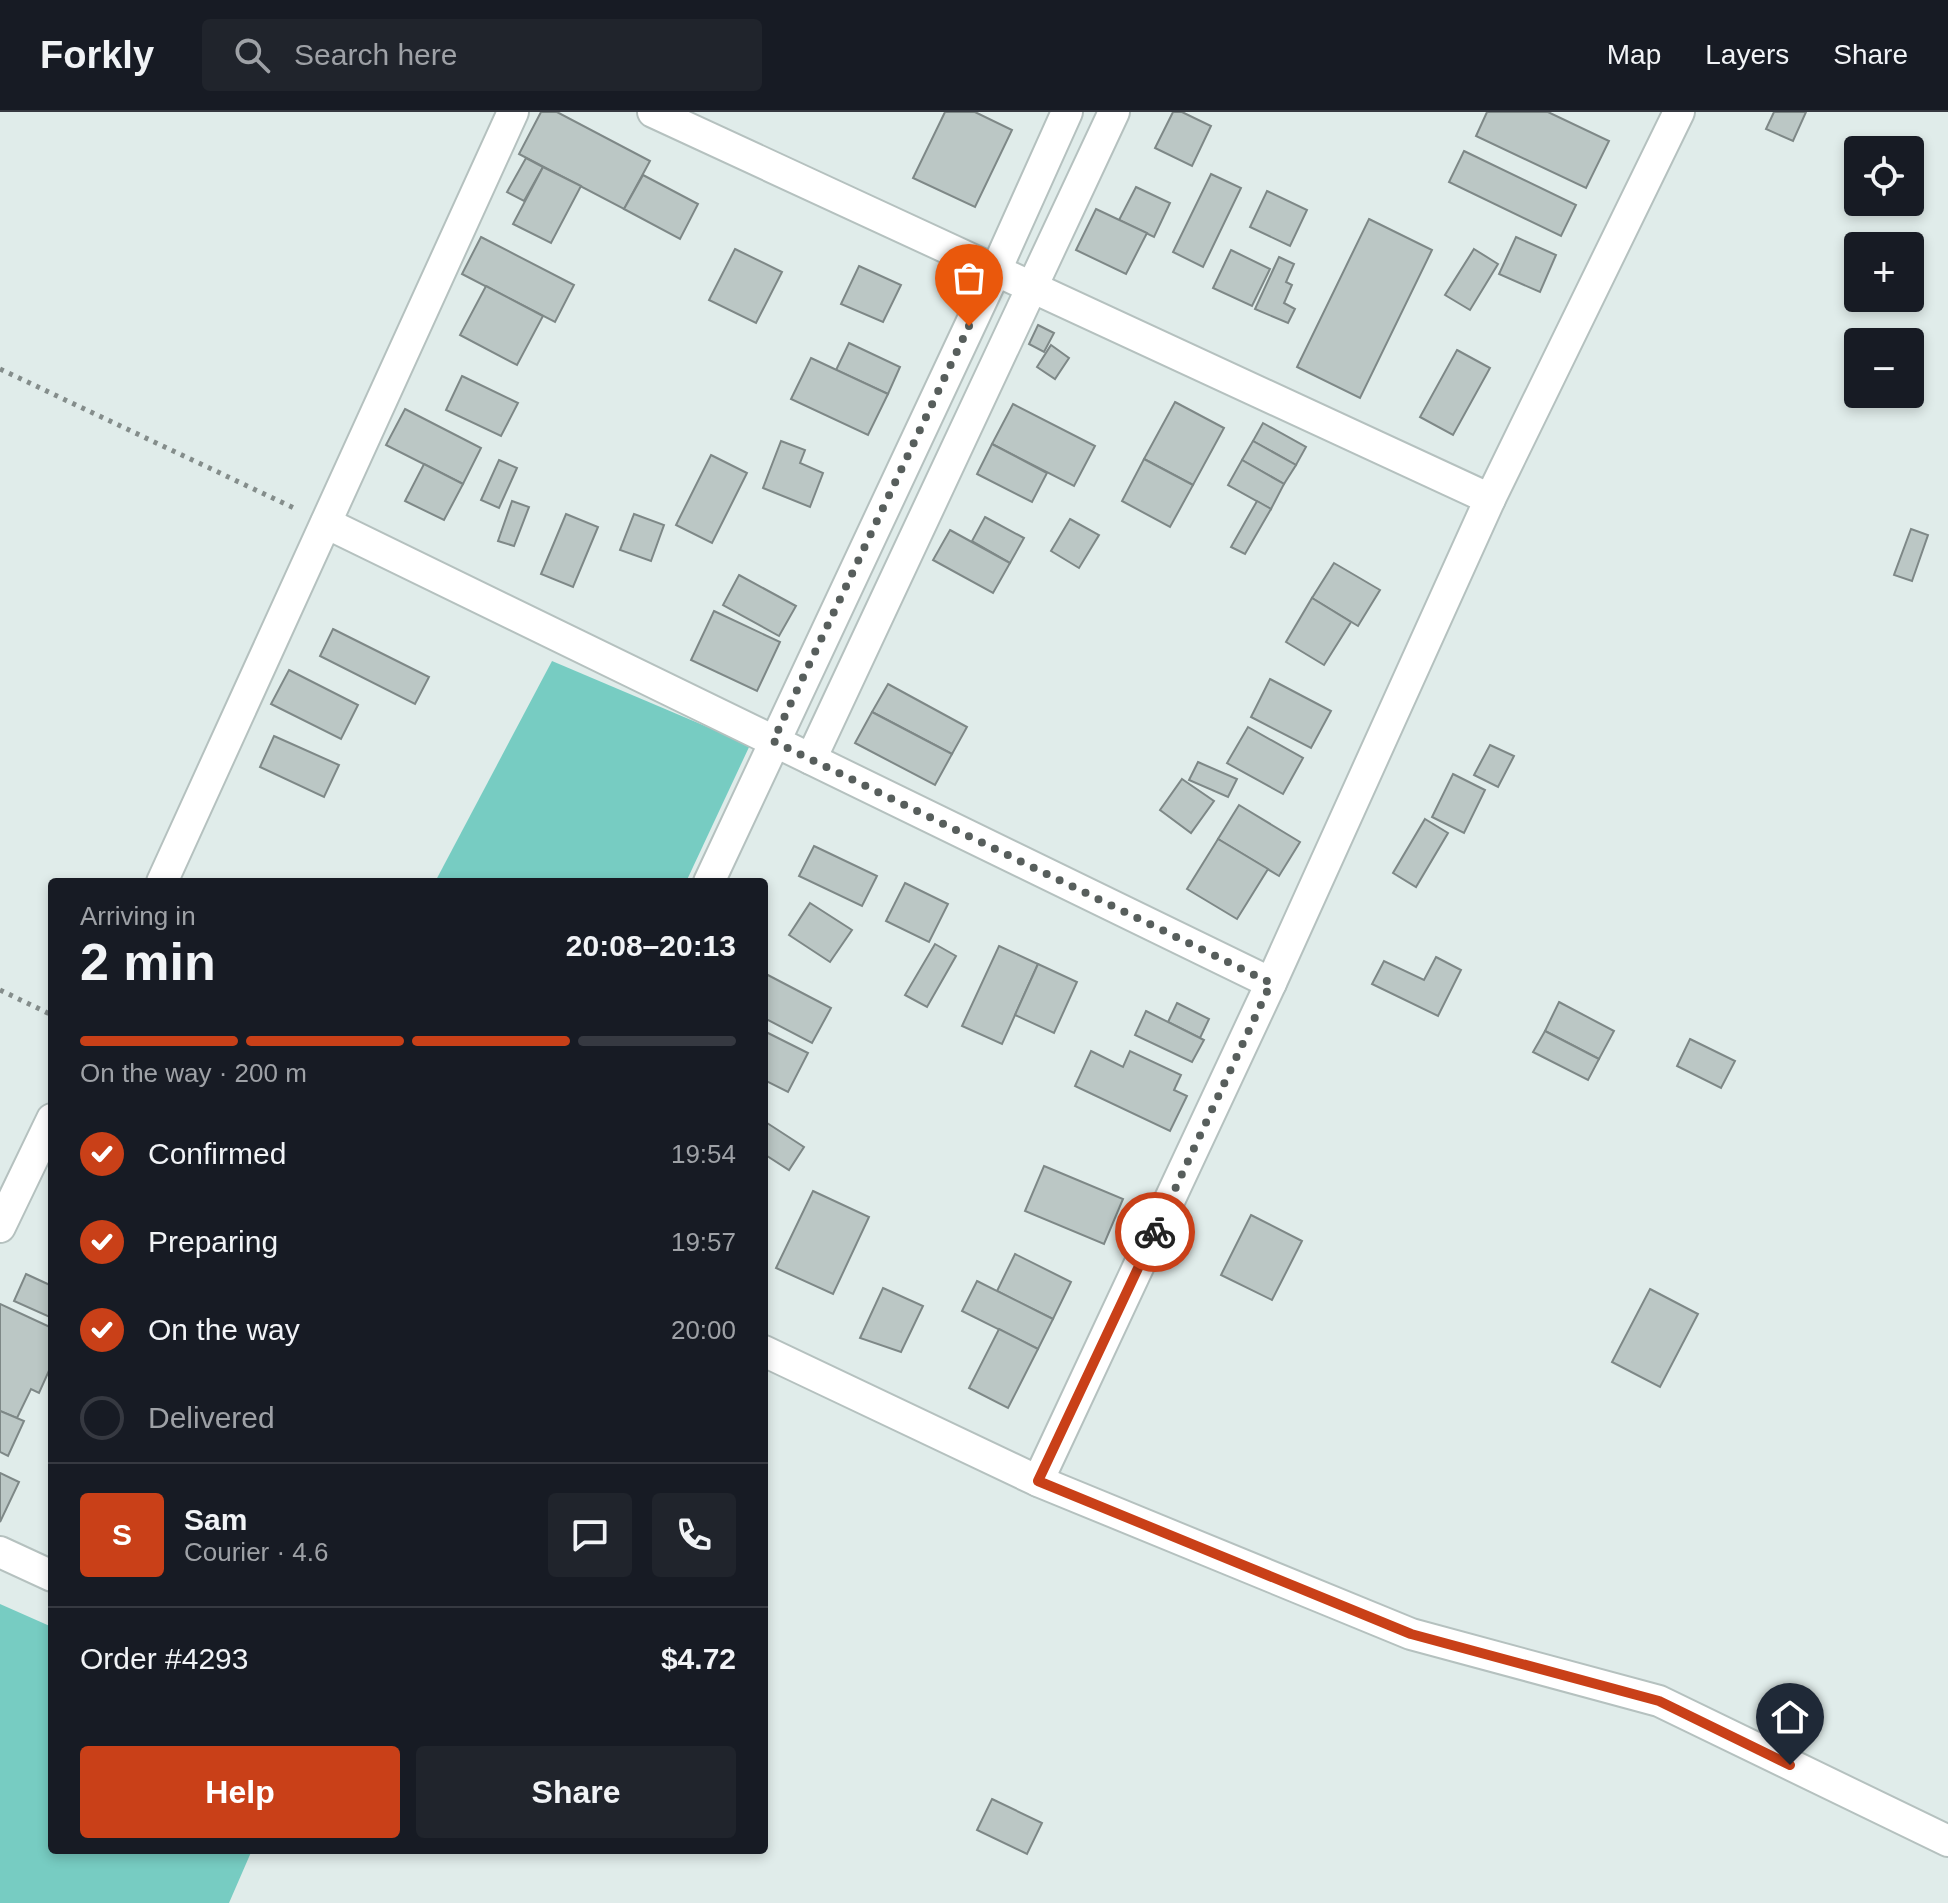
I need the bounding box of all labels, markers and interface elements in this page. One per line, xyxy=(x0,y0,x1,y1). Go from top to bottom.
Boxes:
search box xyxy=(202,19,762,91)
icon: search xyxy=(230,33,274,77)
text: Forkly xyxy=(40,34,154,76)
text: Search here xyxy=(294,38,457,71)
text: Map xyxy=(1607,39,1661,70)
text: Layers xyxy=(1705,39,1789,70)
text: Share xyxy=(1833,39,1908,70)
map controls xyxy=(1844,136,1924,408)
button: locate xyxy=(1844,136,1924,216)
button: + xyxy=(1844,232,1924,312)
pin xyxy=(935,244,1003,326)
icon: bag xyxy=(947,256,991,300)
button: − xyxy=(1844,328,1924,408)
text: Arriving in xyxy=(80,901,196,931)
text: 20:08–20:13 xyxy=(566,929,736,962)
text: 2 min xyxy=(80,933,216,991)
text: On the way · 200 m xyxy=(80,1058,307,1088)
icon: check xyxy=(80,1132,124,1176)
text: Confirmed xyxy=(148,1137,286,1170)
text: 19:54 xyxy=(671,1139,736,1169)
courier xyxy=(1115,1192,1195,1272)
icon: bike xyxy=(1133,1210,1177,1254)
icon: check xyxy=(80,1220,124,1264)
text: Preparing xyxy=(148,1225,278,1258)
text: 19:57 xyxy=(671,1227,736,1257)
icon: check xyxy=(80,1308,124,1352)
text: On the way xyxy=(148,1313,300,1346)
text: 20:00 xyxy=(671,1315,736,1345)
text: Delivered xyxy=(148,1401,275,1434)
button: chat xyxy=(548,1493,632,1577)
button: phone xyxy=(652,1493,736,1577)
text: Sam xyxy=(184,1503,247,1536)
text: S xyxy=(112,1518,132,1551)
text: Courier · 4.6 xyxy=(184,1537,329,1567)
text: Order #4293 xyxy=(80,1642,248,1675)
text: $4.72 xyxy=(661,1642,736,1675)
pin xyxy=(1756,1683,1824,1765)
icon: home xyxy=(1768,1695,1812,1739)
button: Help xyxy=(80,1746,400,1838)
button: Share xyxy=(416,1746,736,1838)

